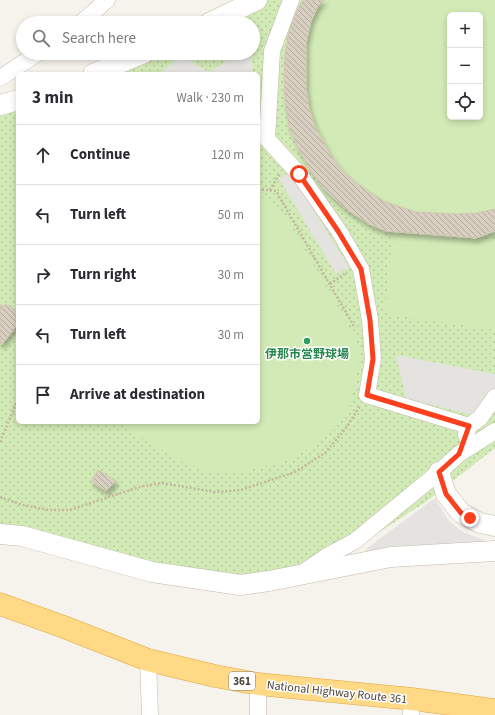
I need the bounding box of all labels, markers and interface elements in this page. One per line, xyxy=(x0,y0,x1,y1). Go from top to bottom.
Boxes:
map controls xyxy=(447,12,483,120)
button: + xyxy=(447,12,483,48)
search box xyxy=(16,16,260,60)
icon: search xyxy=(30,27,52,49)
text: Search here xyxy=(62,28,136,49)
button: − xyxy=(447,48,483,84)
button: locate xyxy=(447,84,483,120)
text: 3 min xyxy=(32,86,73,110)
text: Walk · 230 m xyxy=(176,89,244,107)
icon: ahead xyxy=(32,144,54,166)
text: Continue xyxy=(70,144,130,165)
text: 120 m xyxy=(211,146,244,164)
route start xyxy=(290,165,308,183)
icon: left xyxy=(32,204,54,226)
text: Turn left xyxy=(70,204,126,225)
text: 50 m xyxy=(218,206,244,224)
icon: right xyxy=(32,264,54,286)
text: Turn right xyxy=(70,264,136,285)
text: 30 m xyxy=(218,266,244,284)
icon: left xyxy=(32,324,54,346)
text: Turn left xyxy=(70,324,126,345)
text: 30 m xyxy=(218,326,244,344)
marker: 伊那市営野球場 xyxy=(302,336,312,346)
place label: 伊那市営野球場 xyxy=(265,346,349,363)
icon: arrive xyxy=(32,384,54,406)
text: Arrive at destination xyxy=(70,384,205,405)
route end xyxy=(461,509,479,527)
road number: 361 xyxy=(229,672,255,690)
street label: National Highway Route 361 xyxy=(266,677,408,708)

